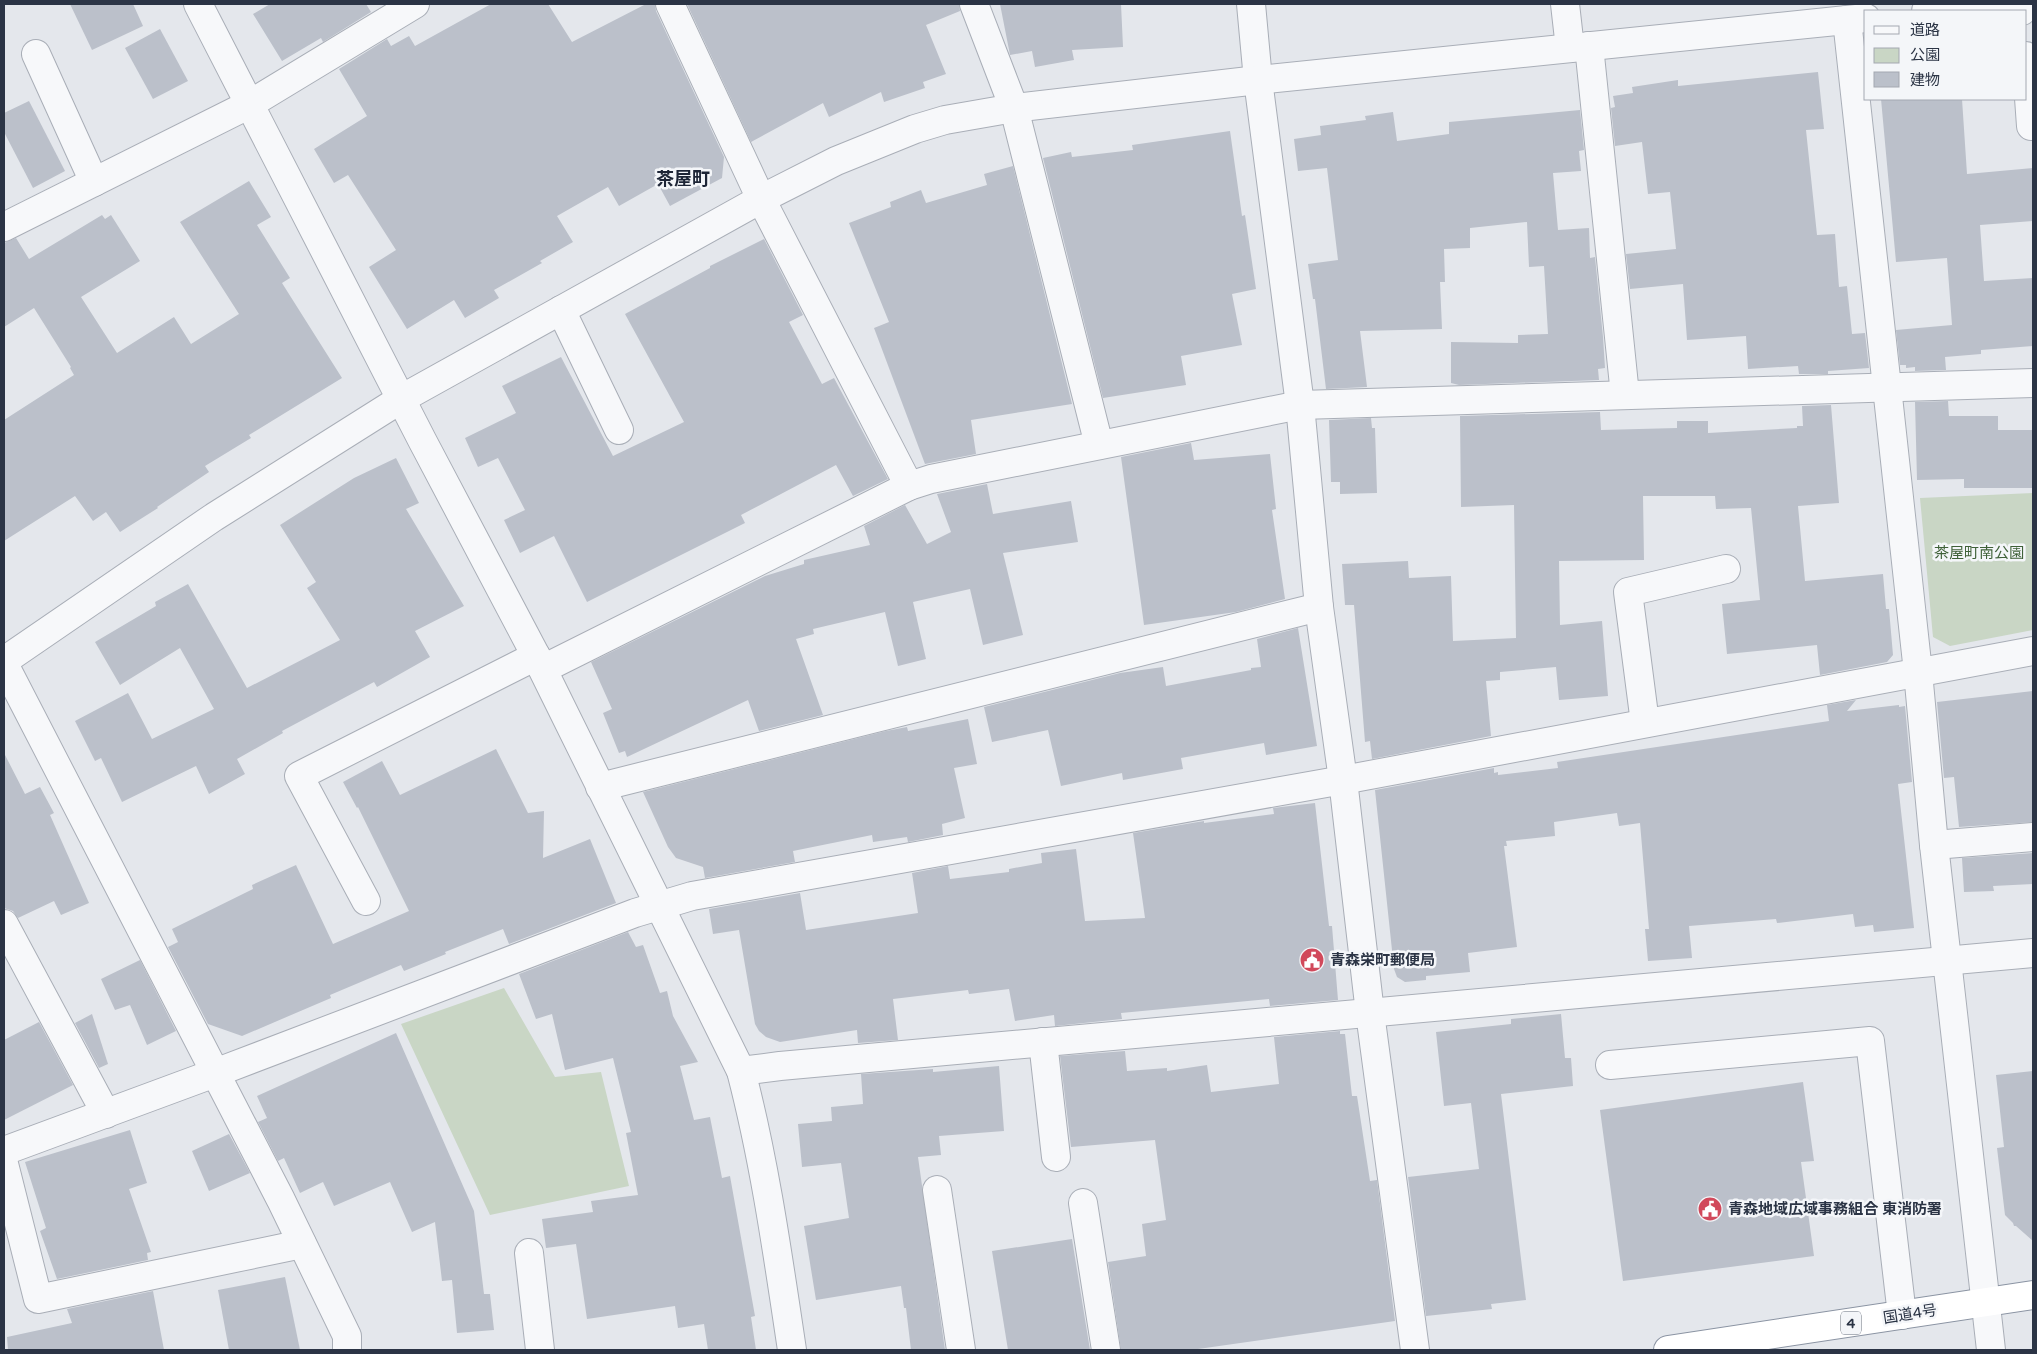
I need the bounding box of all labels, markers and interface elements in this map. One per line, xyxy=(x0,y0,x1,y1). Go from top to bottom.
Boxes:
legend xyxy=(1864,10,2027,100)
text: 道路 xyxy=(1910,21,1940,39)
text: 公園 xyxy=(1910,46,1940,64)
text: 建物 xyxy=(1910,71,1940,89)
district label: 茶屋町 xyxy=(656,168,710,190)
park label: 茶屋町南公園 xyxy=(1934,544,2024,562)
public building icon: 青森栄町郵便局 xyxy=(1299,947,1325,973)
place label: 青森栄町郵便局 xyxy=(1330,951,1435,969)
public building icon: 青森地域広域事務組合 東消防署 xyxy=(1697,1196,1723,1222)
place label: 青森地域広域事務組合 東消防署 xyxy=(1728,1200,1942,1218)
street label: 国道4号 xyxy=(1882,1301,1938,1327)
road number: 4 xyxy=(1841,1312,1861,1335)

